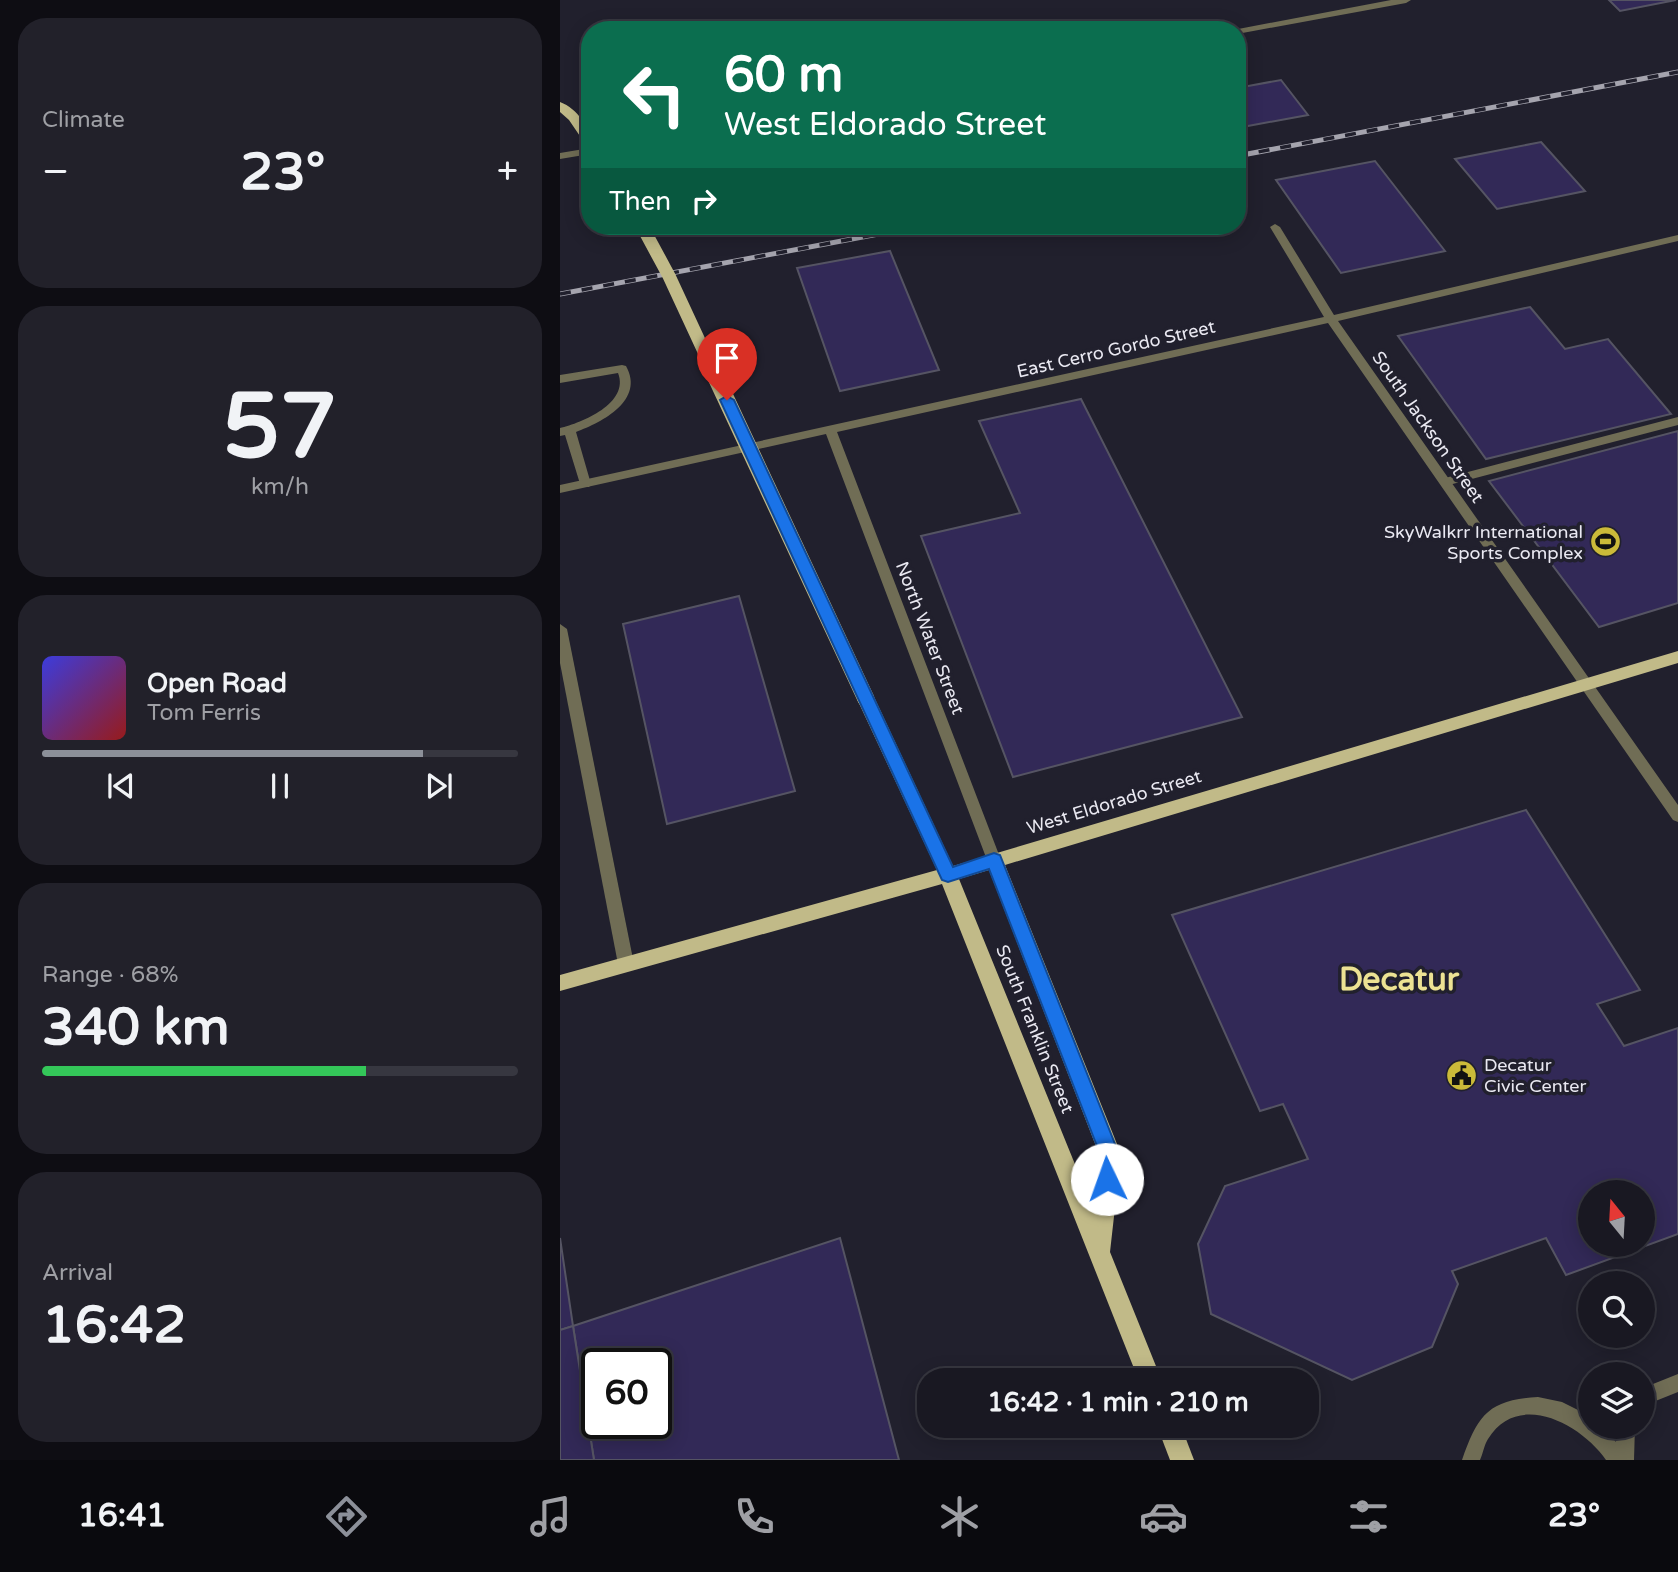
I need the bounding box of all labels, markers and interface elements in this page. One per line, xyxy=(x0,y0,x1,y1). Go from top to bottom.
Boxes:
text: 60 m xyxy=(724,46,843,105)
icon: left xyxy=(609,49,700,140)
text: Climate xyxy=(42,106,125,134)
text: West Eldorado Street xyxy=(724,106,1047,144)
text: 23° xyxy=(240,141,325,204)
text: − xyxy=(42,149,69,195)
text: + xyxy=(497,149,518,195)
icon: right xyxy=(685,182,723,220)
text: Then xyxy=(609,186,671,217)
street label: East Cerro Gordo Street xyxy=(1015,315,1217,383)
pin xyxy=(697,328,757,400)
icon: arrive xyxy=(708,339,746,377)
street label: South Jackson Street xyxy=(1367,347,1489,507)
text: 57 xyxy=(223,372,337,482)
text: km/h xyxy=(251,473,309,501)
place label: SkyWalkrr International Sports Complex xyxy=(1384,521,1583,564)
sports icon: SkyWalkrr International Sports Complex xyxy=(1589,525,1623,559)
street label: North Water Street xyxy=(891,558,969,718)
text: Open Road xyxy=(147,668,287,699)
text: Tom Ferris xyxy=(147,699,261,727)
street label: West Eldorado Street xyxy=(1024,765,1204,839)
icon: previous xyxy=(102,767,140,805)
icon: pause xyxy=(261,767,299,805)
icon: next xyxy=(420,767,458,805)
street label: South Franklin Street xyxy=(991,942,1079,1117)
text: Range · 68% xyxy=(42,961,178,989)
district label: Decatur xyxy=(1339,961,1460,999)
text: 340 km xyxy=(42,996,230,1059)
place label: Decatur Civic Center xyxy=(1484,1054,1586,1097)
public building icon: Decatur Civic Center xyxy=(1444,1058,1478,1092)
position arrow xyxy=(1070,1142,1144,1216)
north arrow xyxy=(1578,1180,1656,1256)
map controls xyxy=(1578,1180,1655,1439)
text: Arrival xyxy=(42,1259,113,1287)
button: search xyxy=(1578,1271,1655,1348)
text: 16:42 xyxy=(42,1294,186,1357)
speed limit sign: 60 xyxy=(581,1348,672,1439)
button: layers xyxy=(1578,1362,1655,1439)
text: 16:42 · 1 min · 210 m xyxy=(987,1387,1249,1418)
icon: directions xyxy=(322,1492,371,1541)
icon: music xyxy=(526,1492,575,1541)
icon: phone xyxy=(730,1492,779,1541)
icon: climate xyxy=(935,1492,984,1541)
icon: car xyxy=(1139,1492,1188,1541)
icon: filters xyxy=(1344,1492,1393,1541)
text: 16:41 xyxy=(78,1497,166,1535)
text: 23° xyxy=(1548,1497,1600,1535)

